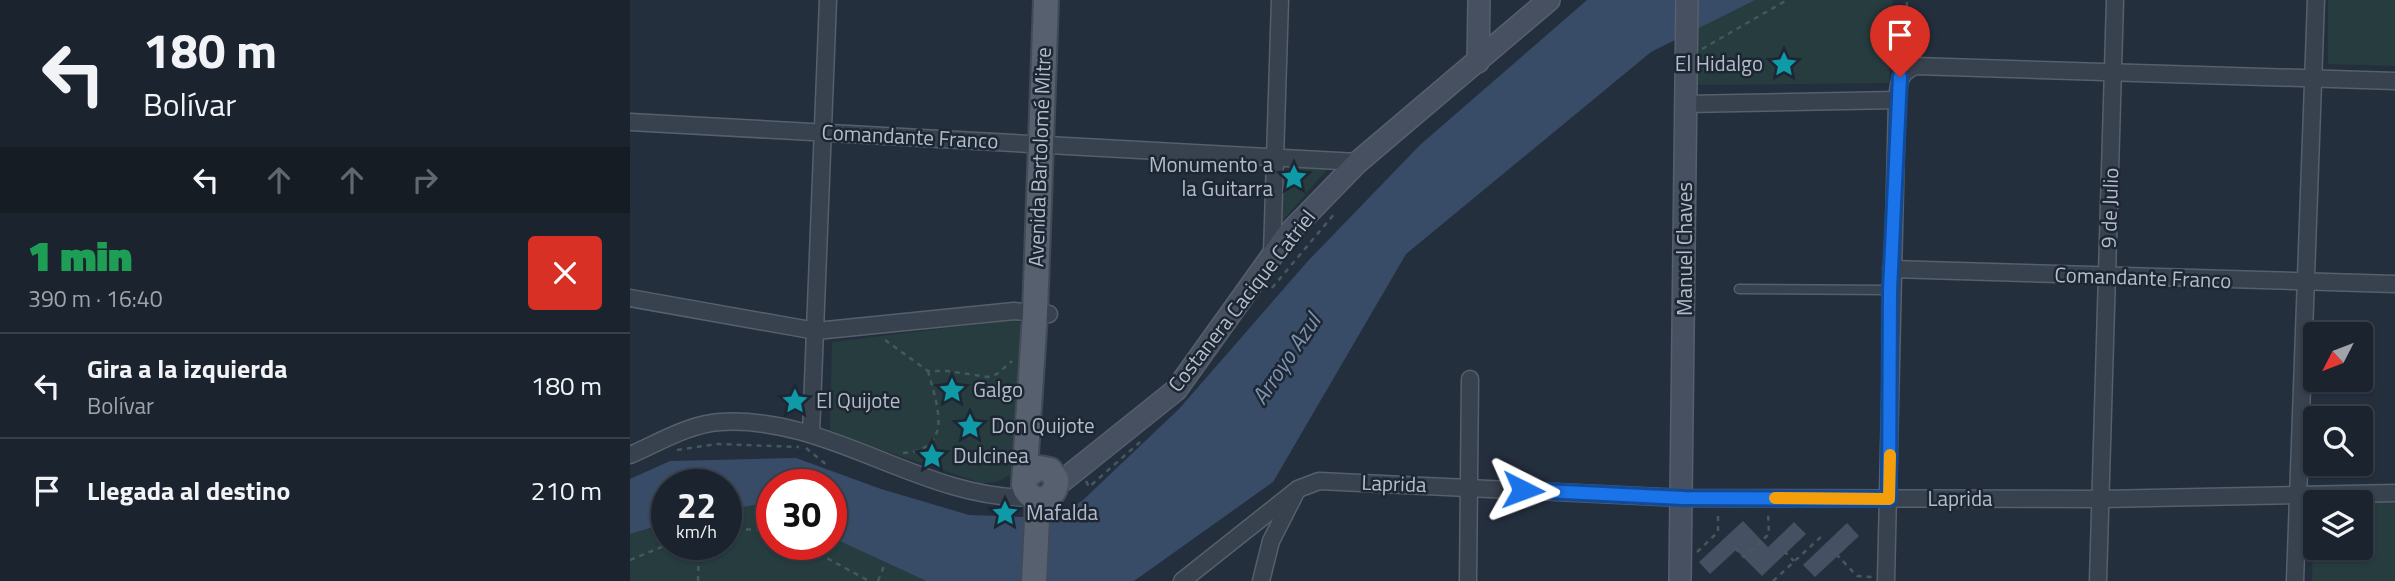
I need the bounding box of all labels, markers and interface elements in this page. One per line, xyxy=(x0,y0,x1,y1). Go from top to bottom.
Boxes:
pin xyxy=(1870,5,1930,77)
text: 180 m xyxy=(143,12,277,87)
icon: arrive xyxy=(1881,16,1919,54)
icon: left xyxy=(28,28,119,119)
street label: Avenida Bartolomé Mitre xyxy=(1019,46,1059,267)
place label: El Hidalgo xyxy=(1675,47,1763,79)
place icon: El Hidalgo xyxy=(1769,49,1799,79)
text: Bolívar xyxy=(143,80,236,128)
street label: Comandante Franco xyxy=(821,115,999,157)
place label: Monumento a la Guitarra xyxy=(1149,148,1273,204)
icon: left xyxy=(187,161,225,199)
icon: ahead xyxy=(260,161,298,199)
icon: ahead xyxy=(333,161,371,199)
icon: right xyxy=(406,161,444,199)
place icon: Monumento a la Guitarra xyxy=(1279,162,1309,192)
street label: 9 de Julio xyxy=(2092,167,2126,249)
street label: Manuel Chaves xyxy=(1668,182,1700,316)
street label: Costanera Cacique Catriel xyxy=(1160,202,1323,398)
text: 1 min xyxy=(28,223,132,287)
button: close xyxy=(528,236,602,310)
street label: Comandante Franco xyxy=(2054,258,2232,296)
text: 390 m · 16:40 xyxy=(28,281,163,316)
water label: Arroyo Azul xyxy=(1242,304,1331,411)
north arrow xyxy=(2303,322,2373,392)
map controls xyxy=(2303,322,2373,560)
text: Gira a la izquierda xyxy=(87,349,288,388)
text: 180 m xyxy=(531,366,602,405)
icon: left xyxy=(28,367,66,405)
place label: Galgo xyxy=(973,373,1023,405)
place icon: Galgo xyxy=(937,375,967,405)
place label: El Quijote xyxy=(816,384,900,416)
place icon: El Quijote xyxy=(780,386,810,416)
text: Bolívar xyxy=(87,388,154,423)
button: search xyxy=(2303,406,2373,476)
place label: Don Quijote xyxy=(991,409,1095,441)
place icon: Don Quijote xyxy=(955,411,985,441)
place label: Dulcinea xyxy=(953,439,1029,471)
place icon: Dulcinea xyxy=(917,441,947,471)
position arrow xyxy=(1486,453,1560,527)
street label: Laprida xyxy=(1361,466,1428,500)
speed limit sign: 30 xyxy=(756,469,847,560)
text: Llegada al destino xyxy=(87,471,290,510)
text: 210 m xyxy=(531,471,602,510)
icon: arrive xyxy=(28,472,66,510)
text: 22 xyxy=(677,478,716,532)
street label: Laprida xyxy=(1927,482,1993,514)
button: layers xyxy=(2303,490,2373,560)
place label: Mafalda xyxy=(1026,496,1099,528)
place icon: Mafalda xyxy=(990,498,1020,528)
text: km/h xyxy=(676,518,717,545)

